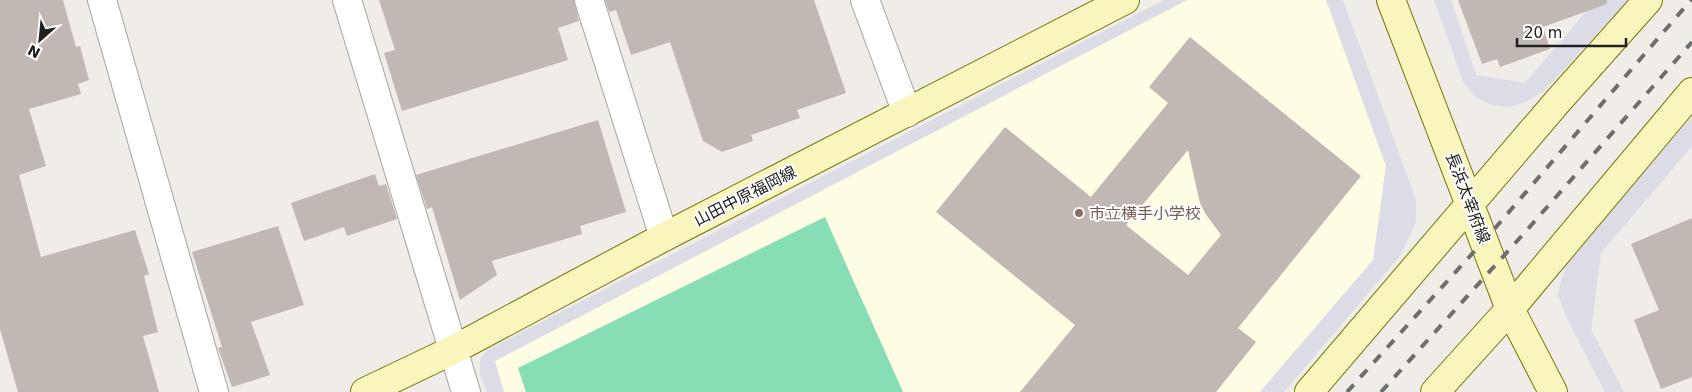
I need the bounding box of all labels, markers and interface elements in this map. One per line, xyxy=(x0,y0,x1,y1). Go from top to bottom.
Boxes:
north arrow xyxy=(15,15,65,65)
scale bar xyxy=(1517,15,1626,47)
text: 20 m xyxy=(1524,24,1562,42)
text: N xyxy=(25,42,43,61)
street label: 長浜太宰府線 xyxy=(1442,150,1494,246)
street label: 山田中原福岡線 xyxy=(691,162,799,230)
place label: 市立横手小学校 xyxy=(1089,204,1201,223)
marker: 市立横手小学校 xyxy=(1073,207,1085,219)

